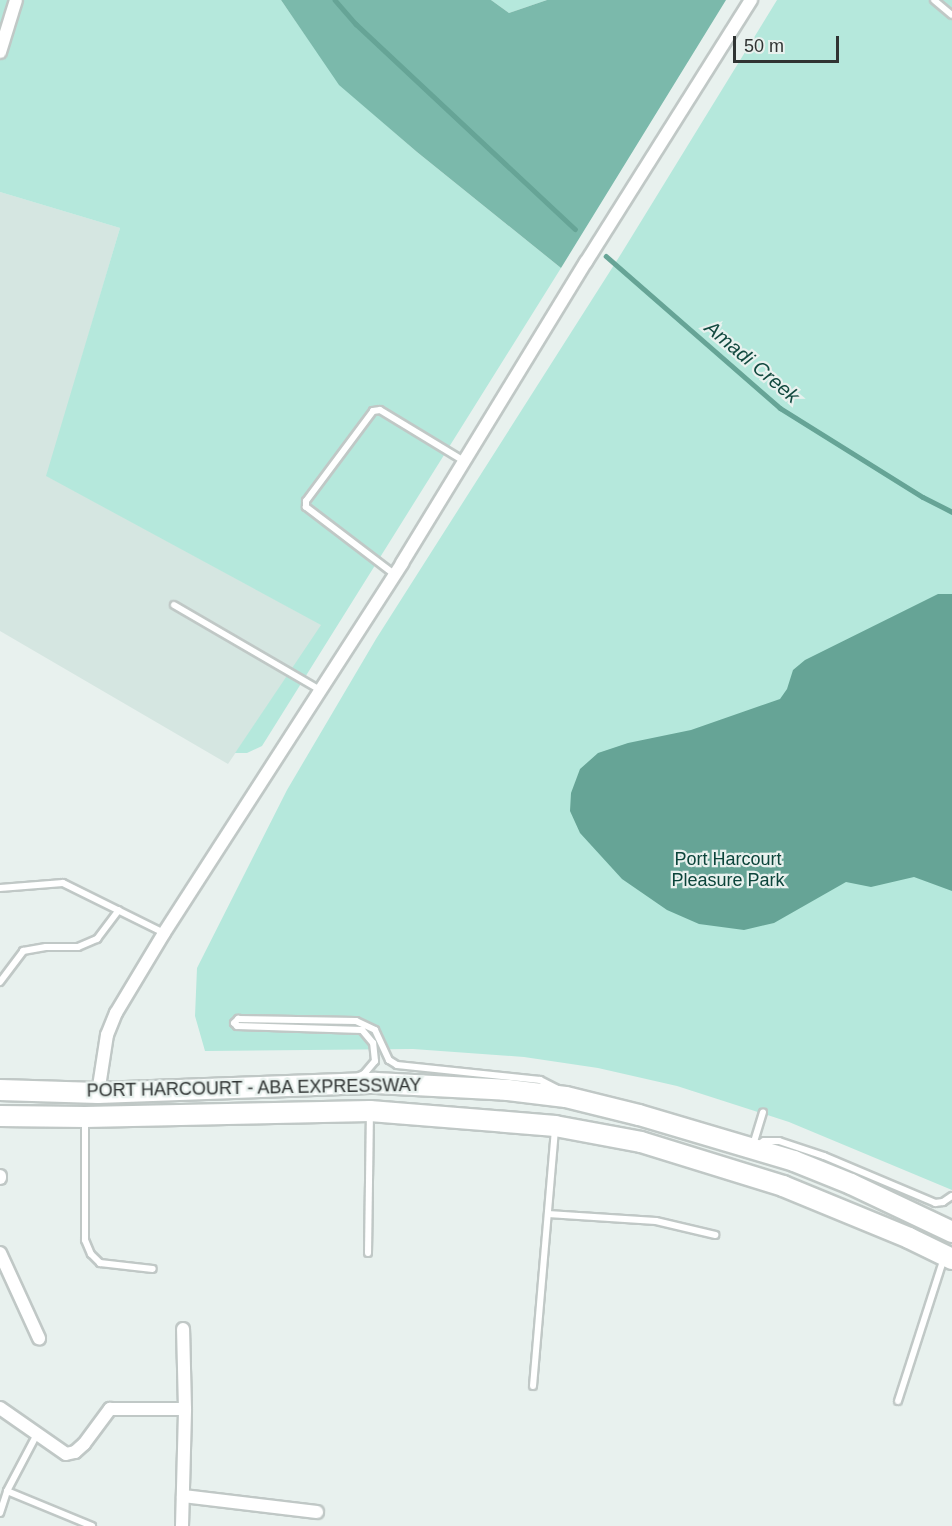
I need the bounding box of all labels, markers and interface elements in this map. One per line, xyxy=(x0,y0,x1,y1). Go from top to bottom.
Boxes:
scale bar xyxy=(736,24,842,62)
text: 50 m xyxy=(744,36,784,56)
water label: Amadi Creek xyxy=(700,316,804,408)
park label: Port Harcourt Pleasure Park xyxy=(671,849,785,892)
street label: PORT HARCOURT - ABA EXPRESSWAY xyxy=(85,1074,423,1102)

